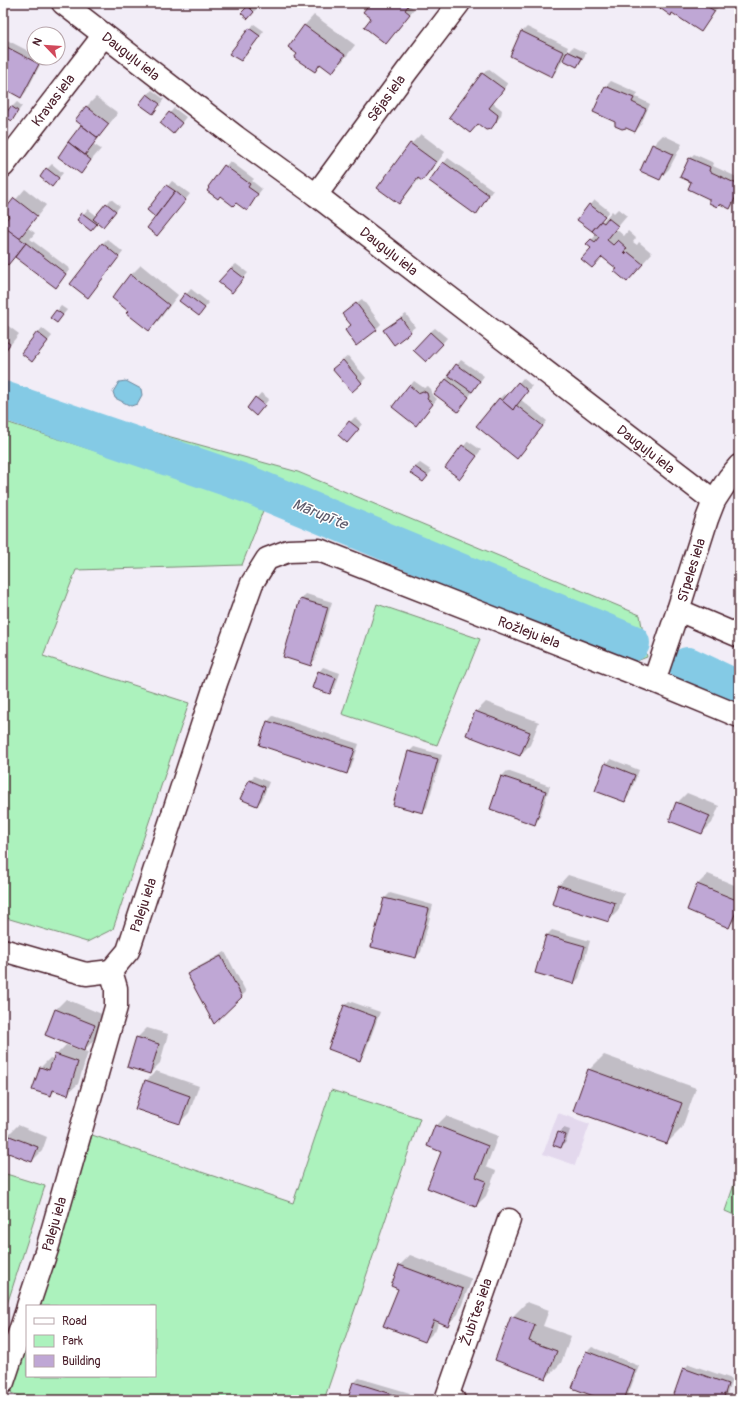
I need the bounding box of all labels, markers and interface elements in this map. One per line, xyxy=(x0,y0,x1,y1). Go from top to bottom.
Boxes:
north arrow xyxy=(26,26,66,66)
street label: Dauguļu iela xyxy=(98,28,163,85)
text: N xyxy=(30,35,45,48)
street label: Kravas iela xyxy=(28,71,79,130)
street label: Sējas iela xyxy=(364,72,409,125)
street label: Dauguļu iela xyxy=(356,223,421,280)
street label: Dauguļu iela xyxy=(613,421,678,478)
water label: Mārupīte xyxy=(290,495,352,535)
street label: Sīpeles iela xyxy=(674,536,709,604)
street label: Rožleju iela xyxy=(495,613,562,652)
street label: Paleju iela xyxy=(127,876,160,934)
street label: Paleju iela xyxy=(39,1195,70,1253)
street label: Žubītes iela xyxy=(457,1276,496,1348)
legend xyxy=(26,1305,156,1377)
text: Road xyxy=(62,1314,87,1329)
text: Park xyxy=(62,1334,83,1349)
text: Building xyxy=(62,1354,101,1369)

